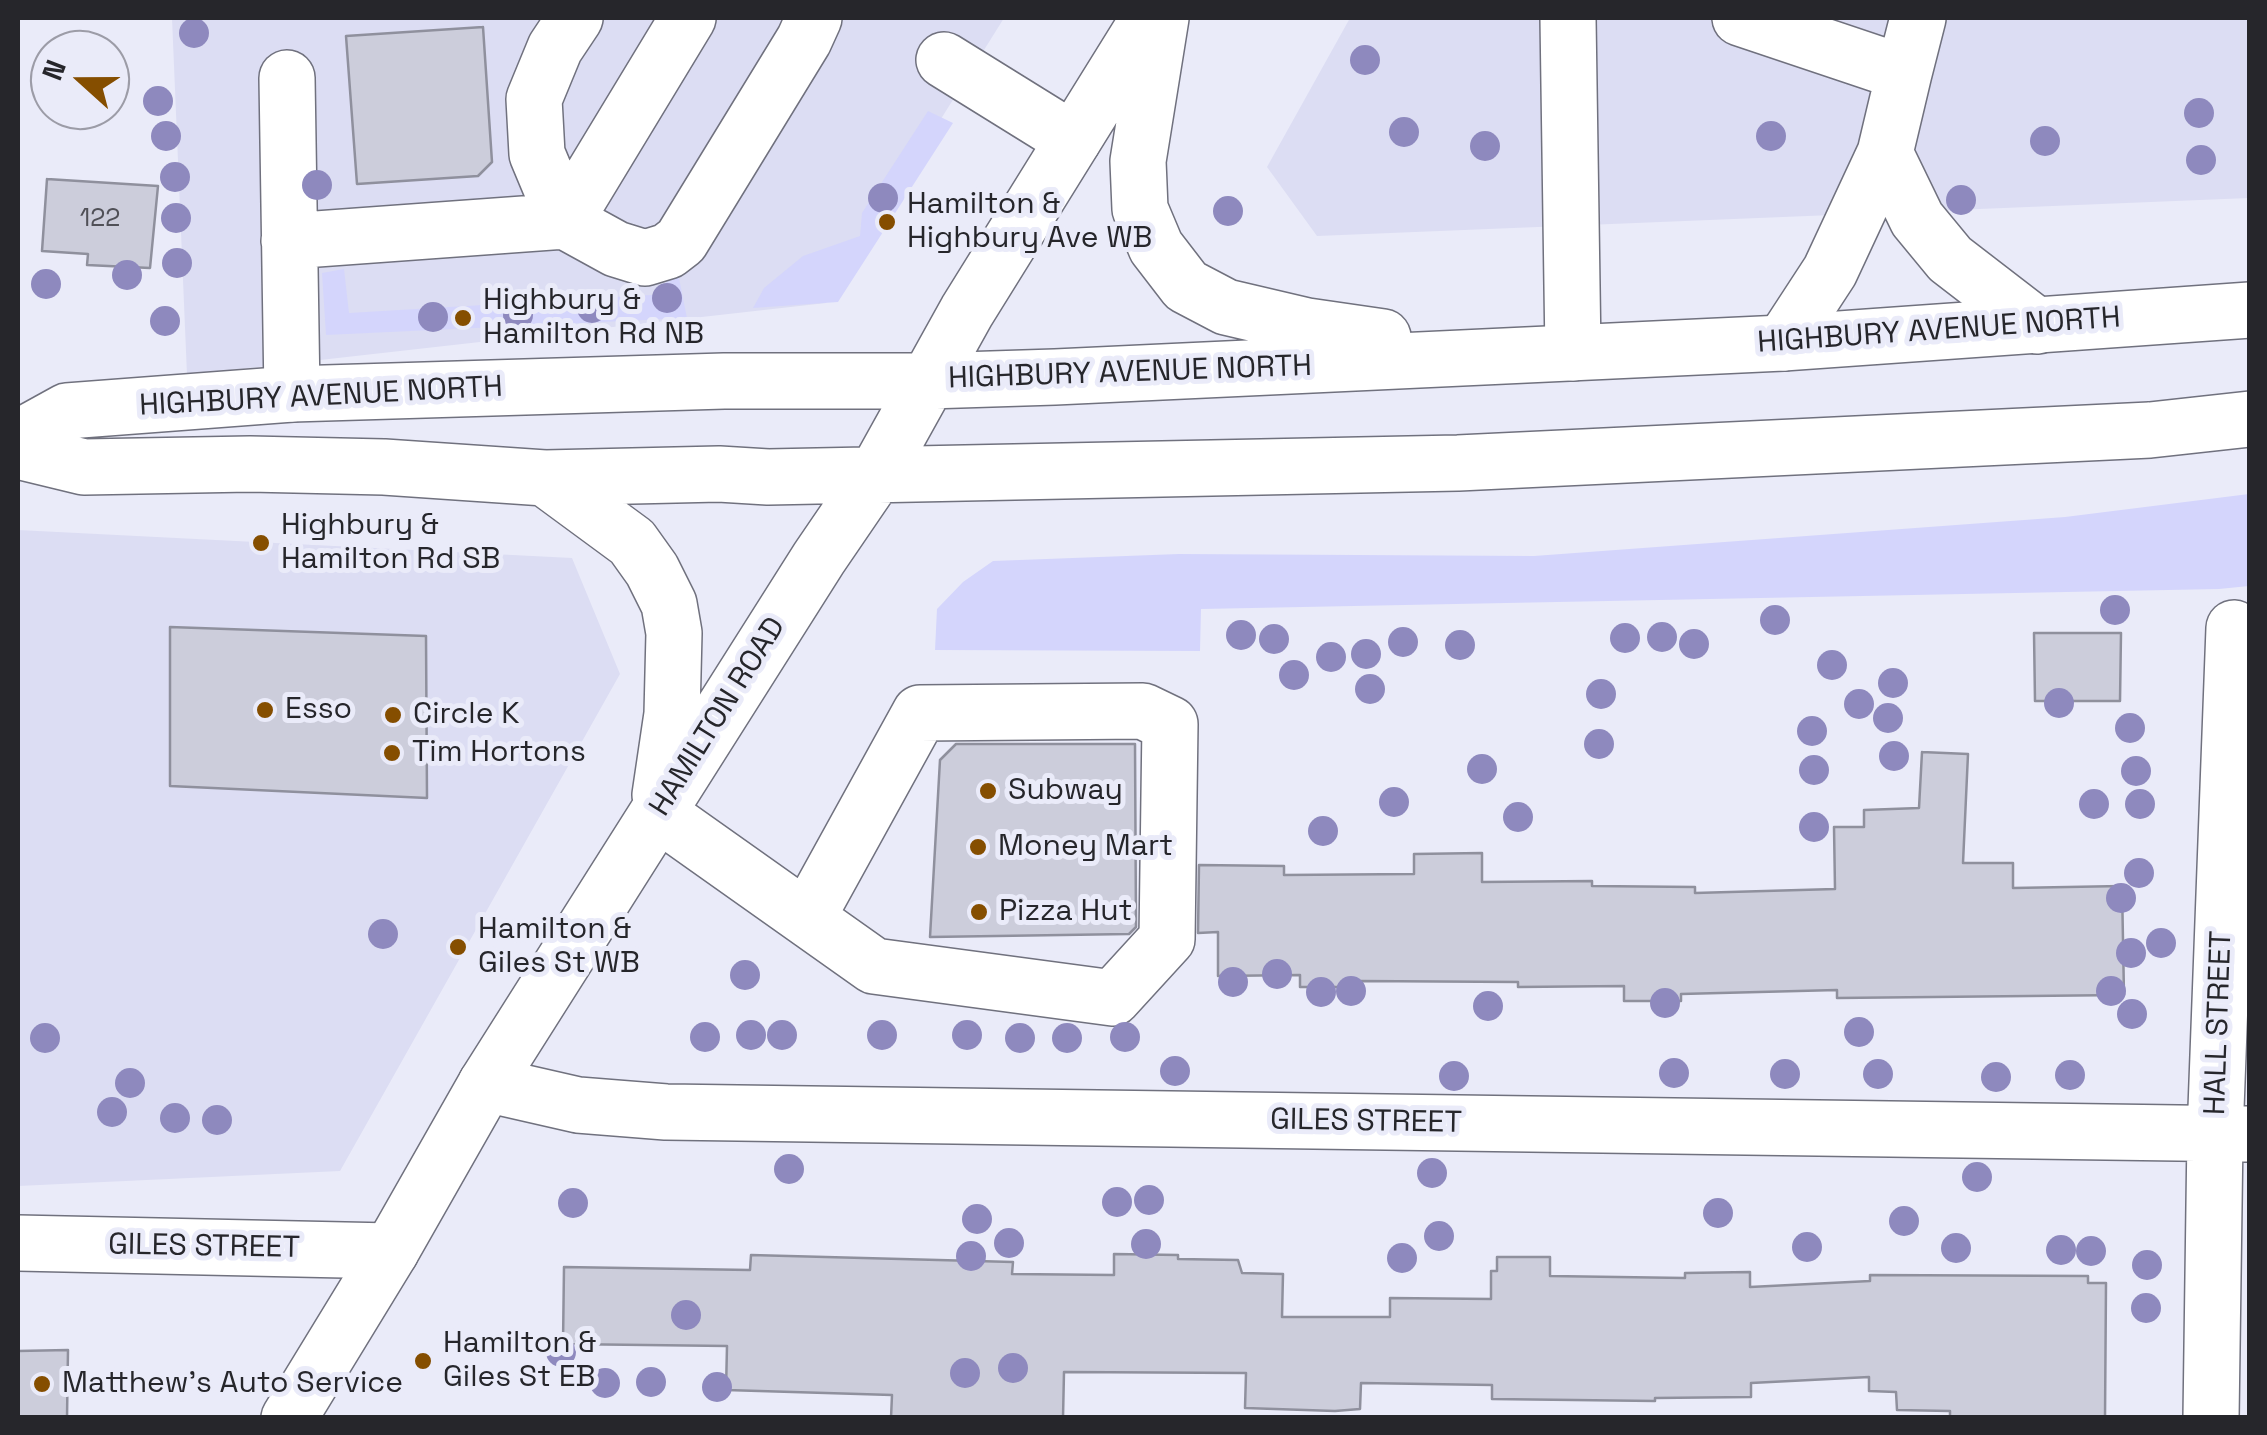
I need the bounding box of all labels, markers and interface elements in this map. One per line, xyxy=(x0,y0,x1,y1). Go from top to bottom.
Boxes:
north arrow xyxy=(30,30,130,130)
text: N xyxy=(34,55,74,85)
place label: Hamilton & Highbury Ave WB xyxy=(907,187,1152,258)
house number: 122 xyxy=(80,204,120,234)
marker: Hamilton & Highbury Ave WB xyxy=(876,211,898,233)
place label: Highbury & Hamilton Rd NB xyxy=(483,283,704,354)
street label: HIGHBURY AVENUE NORTH xyxy=(1756,300,2122,362)
marker: Highbury & Hamilton Rd NB xyxy=(452,307,474,329)
street label: HIGHBURY AVENUE NORTH xyxy=(947,349,1313,397)
street label: HIGHBURY AVENUE NORTH xyxy=(138,369,504,425)
place label: Highbury & Hamilton Rd SB xyxy=(281,508,500,578)
marker: Highbury & Hamilton Rd SB xyxy=(250,532,272,554)
street label: HAMILTON ROAD xyxy=(642,611,794,823)
place label: Esso xyxy=(285,692,352,728)
place label: Circle K xyxy=(413,697,519,733)
marker: Esso xyxy=(254,699,276,721)
marker: Circle K xyxy=(382,704,404,726)
place label: Tim Hortons xyxy=(412,735,586,771)
marker: Tim Hortons xyxy=(381,742,403,764)
place label: Subway xyxy=(1008,773,1123,809)
marker: Subway xyxy=(977,780,999,802)
place label: Money Mart xyxy=(998,829,1173,865)
marker: Money Mart xyxy=(967,836,989,858)
place label: Pizza Hut xyxy=(999,894,1132,930)
marker: Pizza Hut xyxy=(968,901,990,923)
place label: Hamilton & Giles St WB xyxy=(478,912,640,982)
street label: HALL STREET xyxy=(2198,930,2240,1116)
marker: Hamilton & Giles St WB xyxy=(447,936,469,958)
street label: GILES STREET xyxy=(1270,1102,1462,1142)
street label: GILES STREET xyxy=(108,1227,300,1267)
place label: Hamilton & Giles St EB xyxy=(443,1326,596,1396)
marker: Hamilton & Giles St EB xyxy=(412,1350,434,1372)
place label: Matthew's Auto Service xyxy=(62,1366,403,1402)
marker: Matthew's Auto Service xyxy=(31,1373,53,1395)

